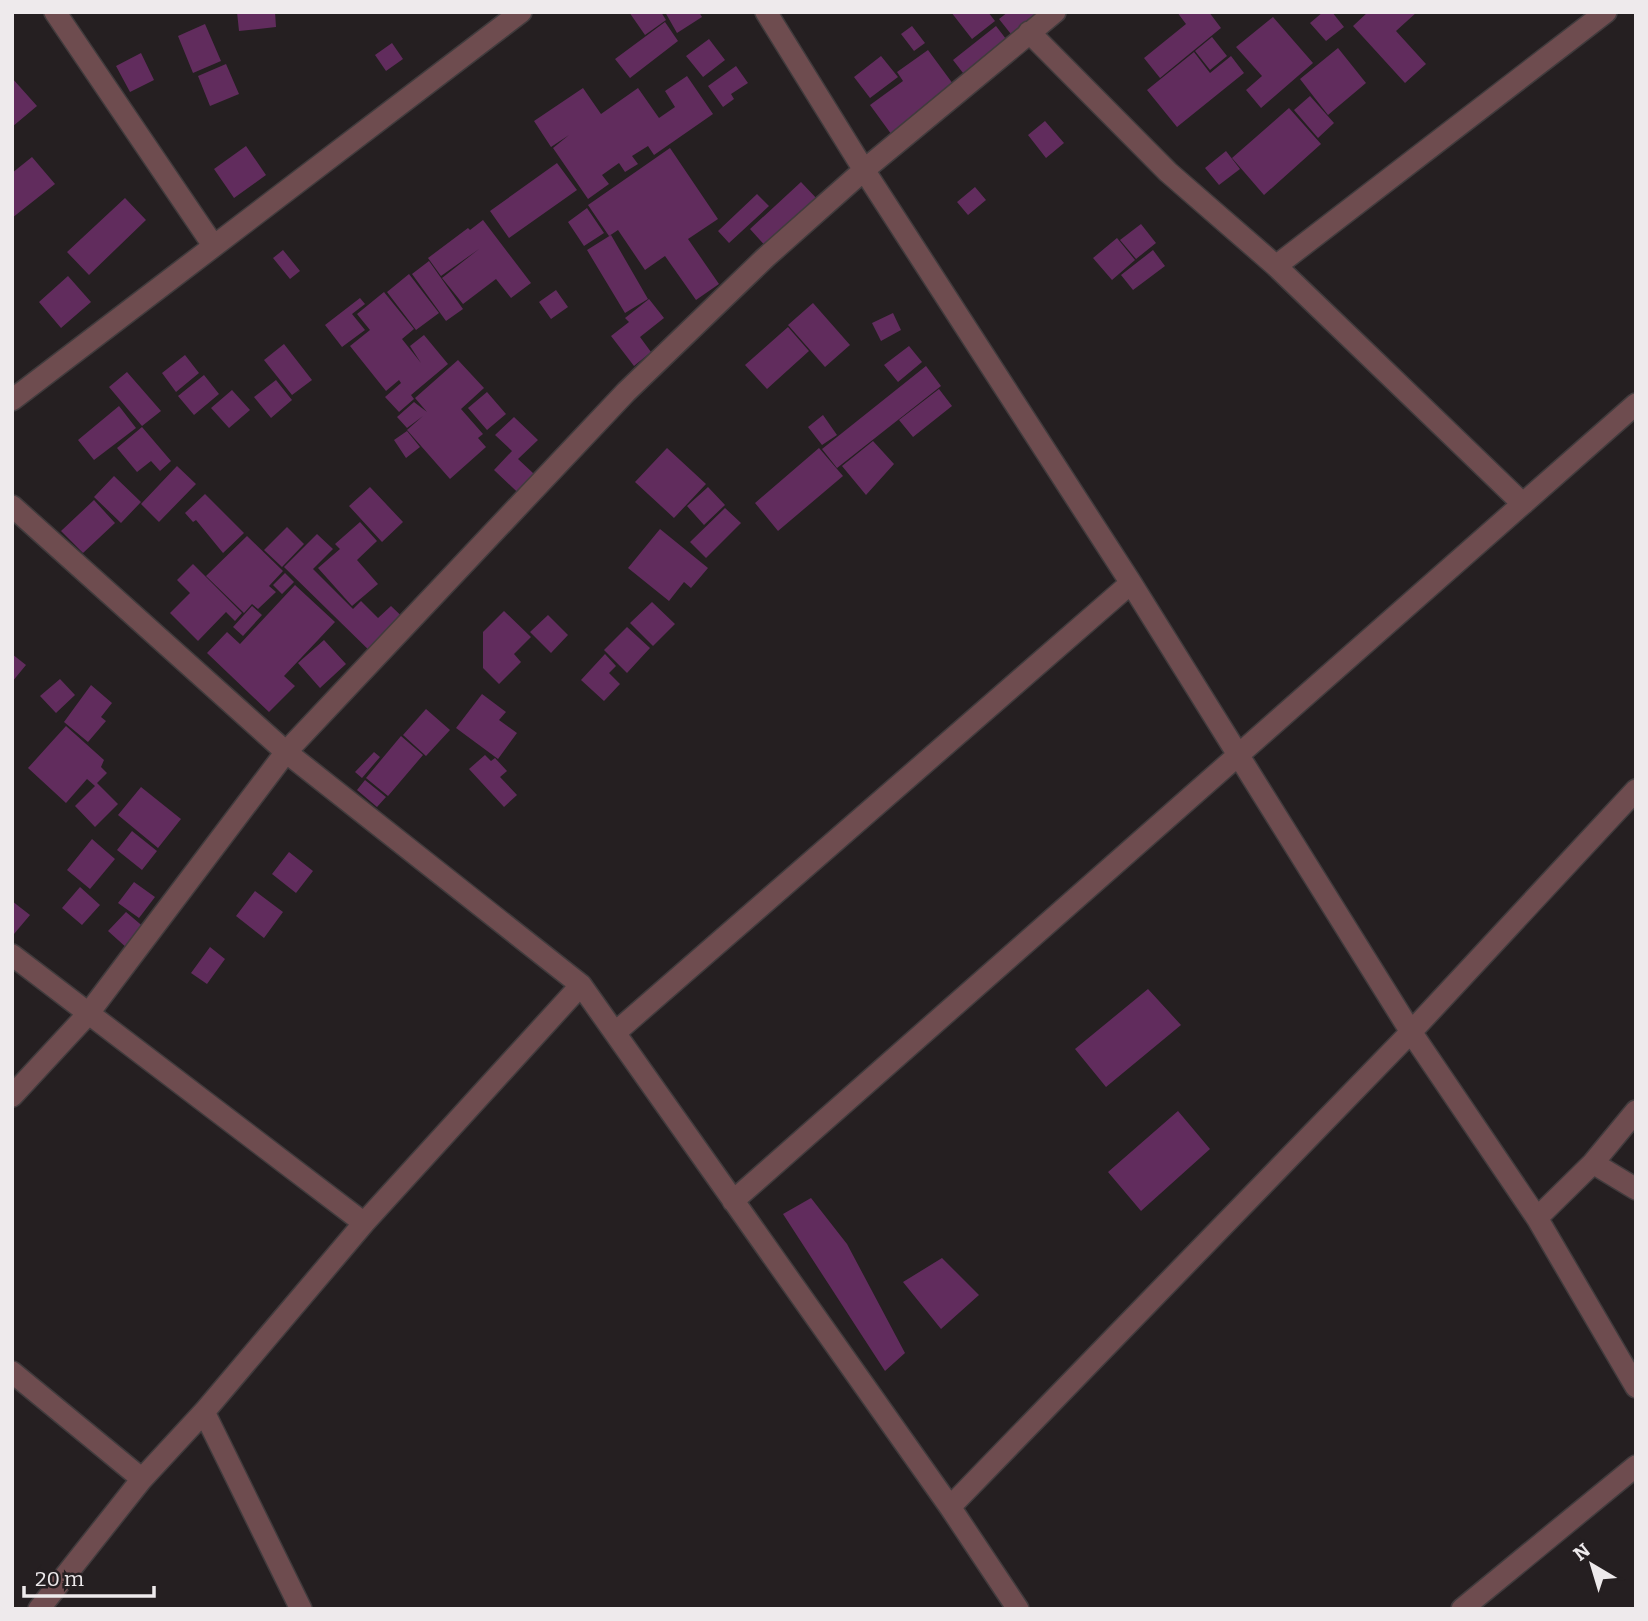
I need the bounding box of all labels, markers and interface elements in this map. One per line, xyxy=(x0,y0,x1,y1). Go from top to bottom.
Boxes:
north arrow xyxy=(1557,1530,1627,1600)
text: N xyxy=(1569,1538,1595,1566)
scale bar xyxy=(24,1554,154,1598)
text: 20 m xyxy=(35,1566,84,1592)

